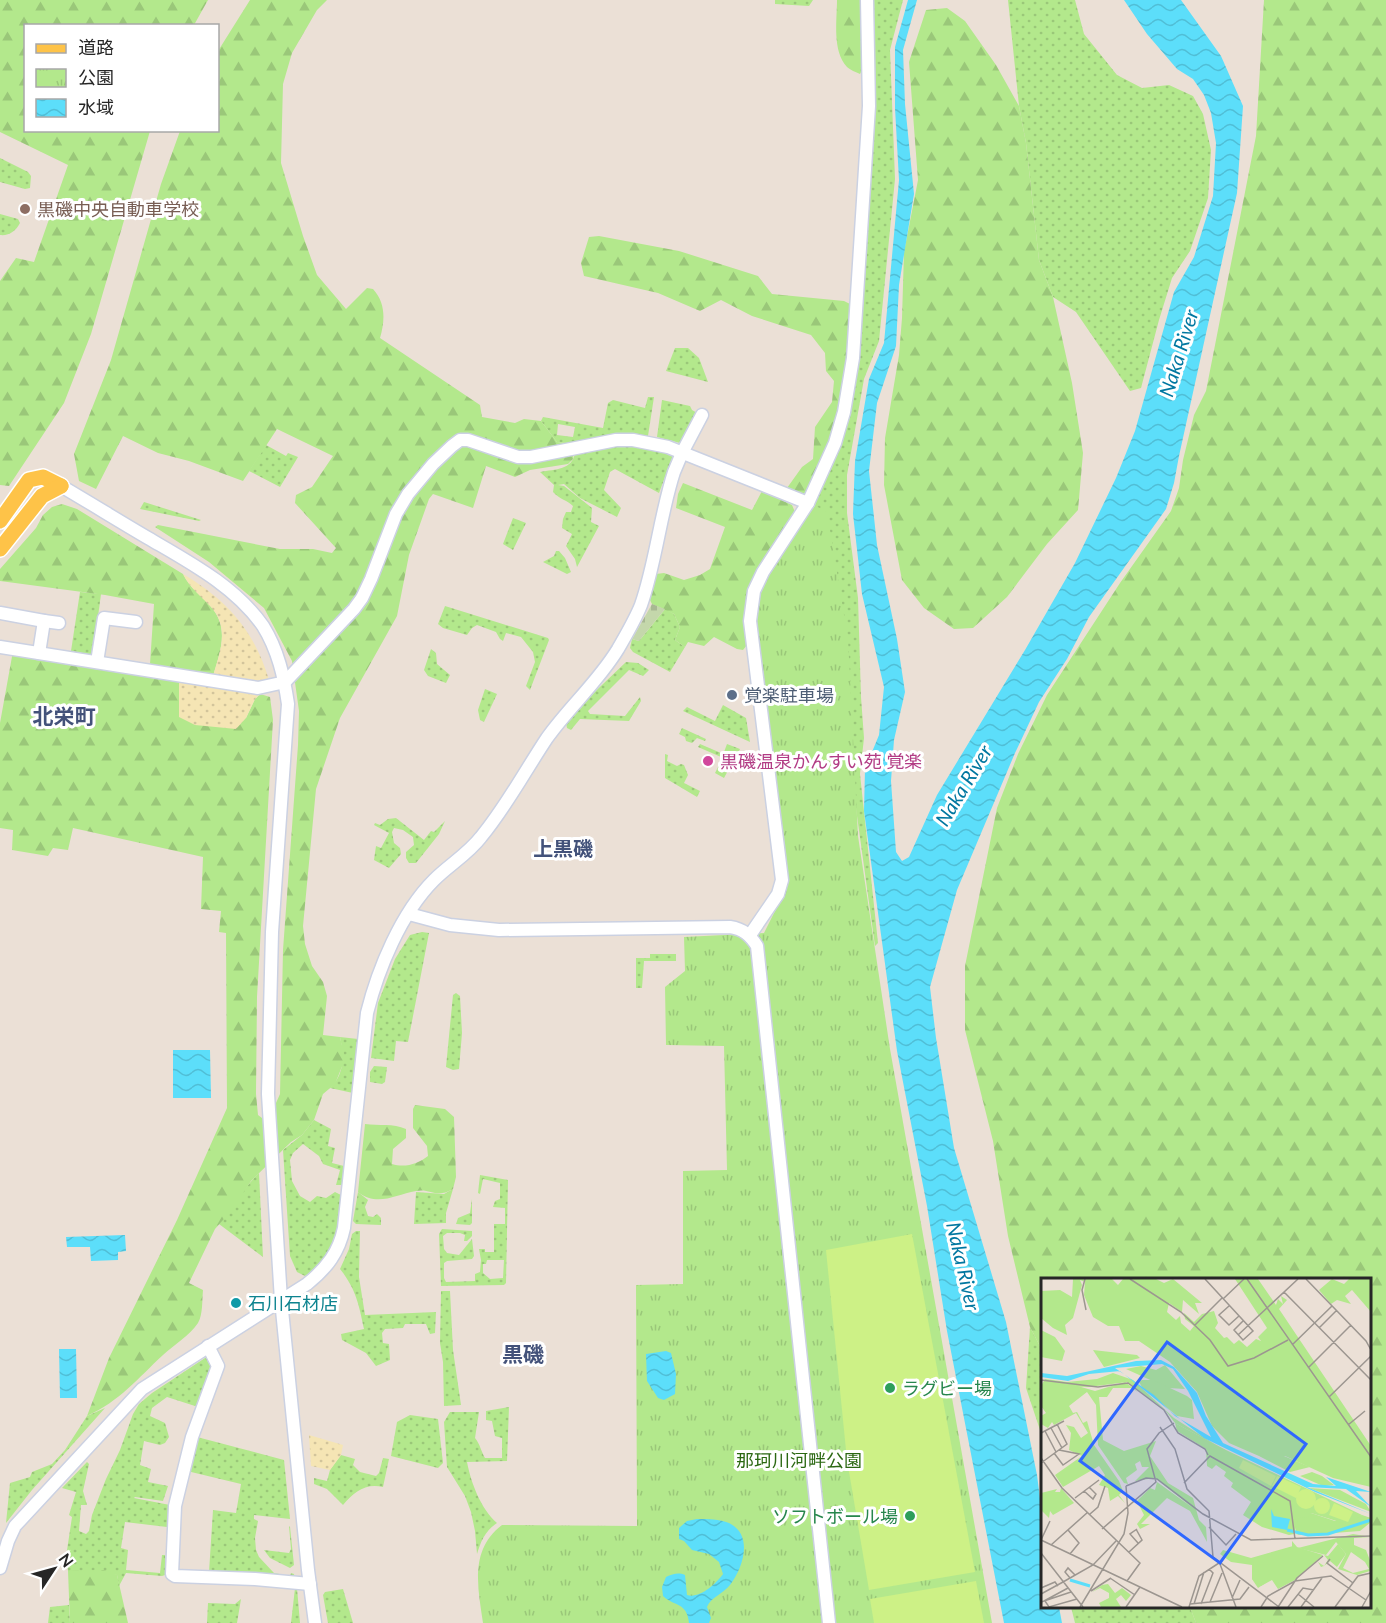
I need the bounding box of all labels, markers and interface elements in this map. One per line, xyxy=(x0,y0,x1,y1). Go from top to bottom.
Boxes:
legend xyxy=(24,24,219,132)
text: 道路 xyxy=(78,36,114,58)
text: 公園 xyxy=(78,66,114,88)
text: 水域 xyxy=(78,96,114,118)
place label: 黒磯中央自動車学校 xyxy=(37,198,199,220)
marker: 黒磯中央自動車学校 xyxy=(18,202,32,216)
water label: Naka River xyxy=(1153,305,1203,399)
place label: 覚楽駐車場 xyxy=(744,684,834,706)
marker: 覚楽駐車場 xyxy=(725,688,739,702)
district label: 北栄町 xyxy=(33,703,96,728)
water label: Naka River xyxy=(930,739,997,830)
place label: 黒磯温泉かんすい苑 覚楽 xyxy=(720,750,922,772)
marker: 黒磯温泉かんすい苑 覚楽 xyxy=(701,754,715,768)
district label: 上黒磯 xyxy=(533,836,593,860)
water label: Naka River xyxy=(942,1219,986,1314)
inset map xyxy=(1041,1278,1371,1608)
place label: 石川石材店 xyxy=(248,1292,338,1314)
marker: 石川石材店 xyxy=(229,1296,243,1310)
district label: 黒磯 xyxy=(502,1341,544,1366)
place label: ラグビー場 xyxy=(902,1377,992,1399)
marker: ラグビー場 xyxy=(883,1381,897,1395)
park label: 那珂川河畔公園 xyxy=(736,1449,862,1471)
place label: ソフトボール場 xyxy=(772,1505,898,1527)
marker: ソフトボール場 xyxy=(903,1509,917,1523)
north arrow xyxy=(24,1539,84,1599)
text: N xyxy=(55,1549,78,1570)

